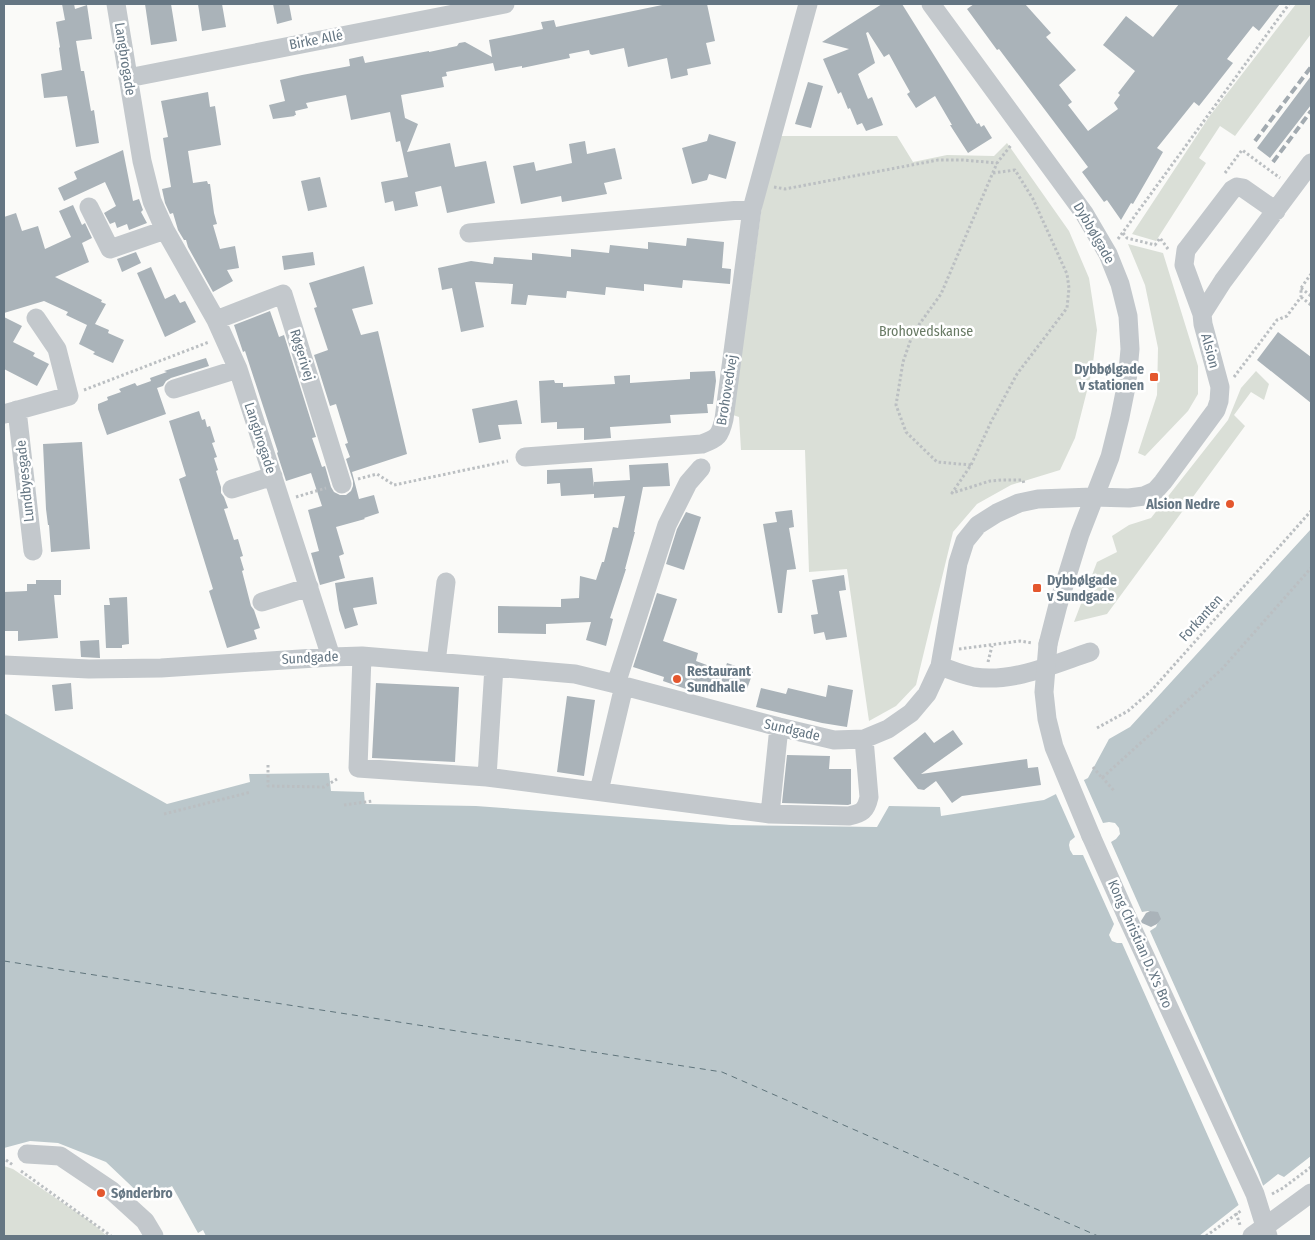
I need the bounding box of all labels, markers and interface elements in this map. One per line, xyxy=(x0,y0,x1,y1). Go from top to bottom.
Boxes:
street label: Langbrogade xyxy=(111,21,139,97)
street label: Birke Allé xyxy=(288,26,344,54)
street label: Dybbølgade xyxy=(1070,199,1118,267)
park label: Brohovedskanse xyxy=(879,323,973,340)
street label: Røgerivej xyxy=(286,327,318,383)
street label: Alsion xyxy=(1197,332,1223,370)
street label: Brohovedvej xyxy=(713,353,741,427)
place label: Dybbølgade v stationen xyxy=(1074,361,1144,394)
marker: Dybbølgade v stationen xyxy=(1148,371,1160,383)
street label: Langbrogade xyxy=(241,400,280,476)
street label: Lundbyesgade xyxy=(12,439,38,523)
place label: Alsion Nedre xyxy=(1145,496,1220,513)
marker: Alsion Nedre xyxy=(1224,498,1236,510)
place label: Dybbølgade v Sundgade xyxy=(1046,572,1117,605)
marker: Dybbølgade v Sundgade xyxy=(1031,582,1043,594)
street label: Forkanten xyxy=(1176,591,1226,645)
street label: Sundgade xyxy=(281,648,339,668)
place label: Restaurant Sundhalle xyxy=(687,663,752,696)
marker: Restaurant Sundhalle xyxy=(671,673,683,685)
street label: Sundgade xyxy=(762,715,822,745)
street label: Kong Christian D. X's Bro xyxy=(1104,877,1176,1011)
place label: Sønderbro xyxy=(111,1185,173,1202)
marker: Sønderbro xyxy=(95,1187,107,1199)

